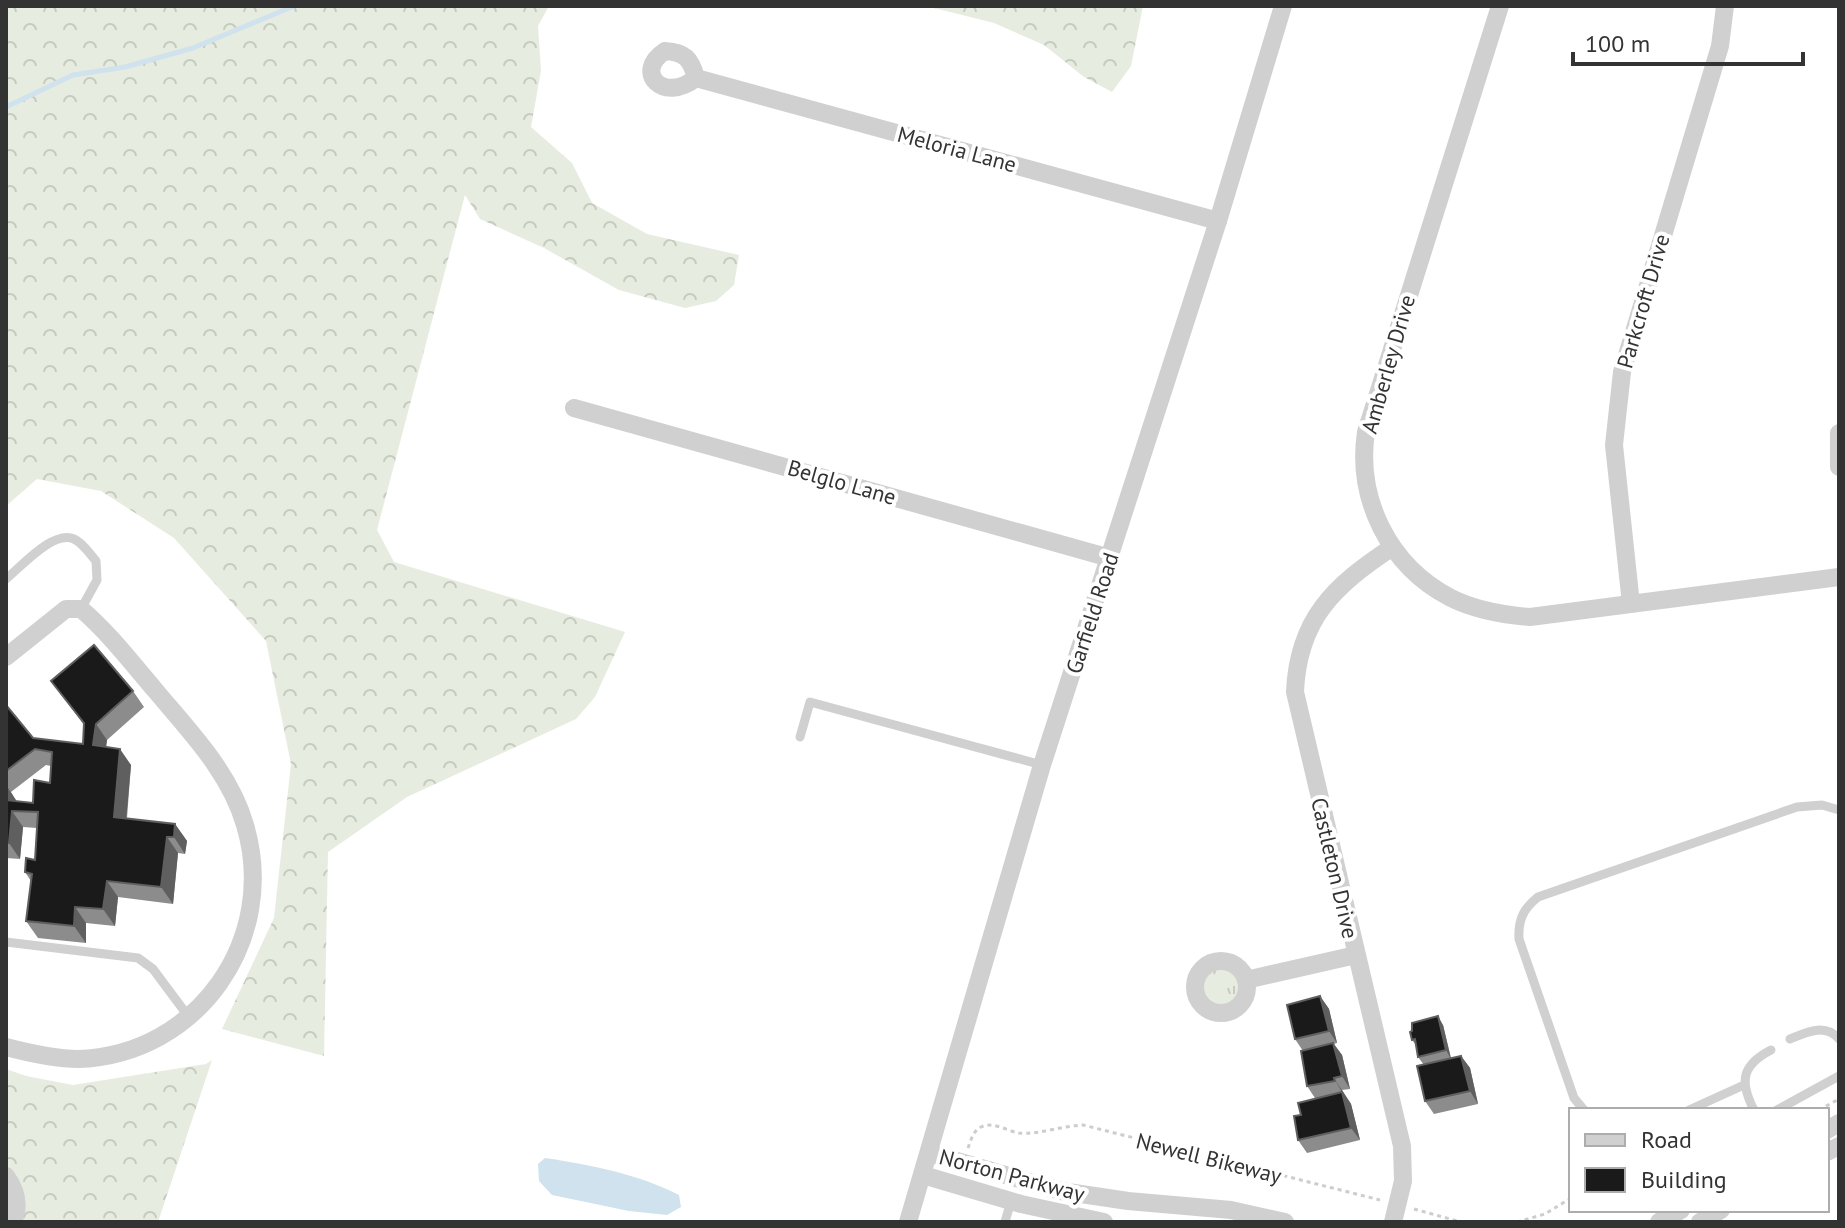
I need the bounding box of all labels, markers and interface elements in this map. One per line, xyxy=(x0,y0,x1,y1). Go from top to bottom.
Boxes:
scale bar xyxy=(1573,16,1803,66)
text: 100 m xyxy=(1585,28,1650,59)
street label: Meloria Lane xyxy=(894,120,1020,178)
street label: Parkcroft Drive xyxy=(1610,231,1676,371)
street label: Amberley Drive xyxy=(1355,291,1421,437)
street label: Belglo Lane xyxy=(785,453,899,511)
street label: Garfield Road xyxy=(1059,549,1125,677)
street label: Castleton Drive xyxy=(1305,795,1365,941)
legend xyxy=(1569,1108,1829,1212)
text: Road xyxy=(1641,1124,1692,1155)
street label: Newell Bikeway xyxy=(1133,1126,1285,1190)
street label: Norton Parkway xyxy=(936,1142,1089,1208)
text: Building xyxy=(1641,1164,1727,1195)

